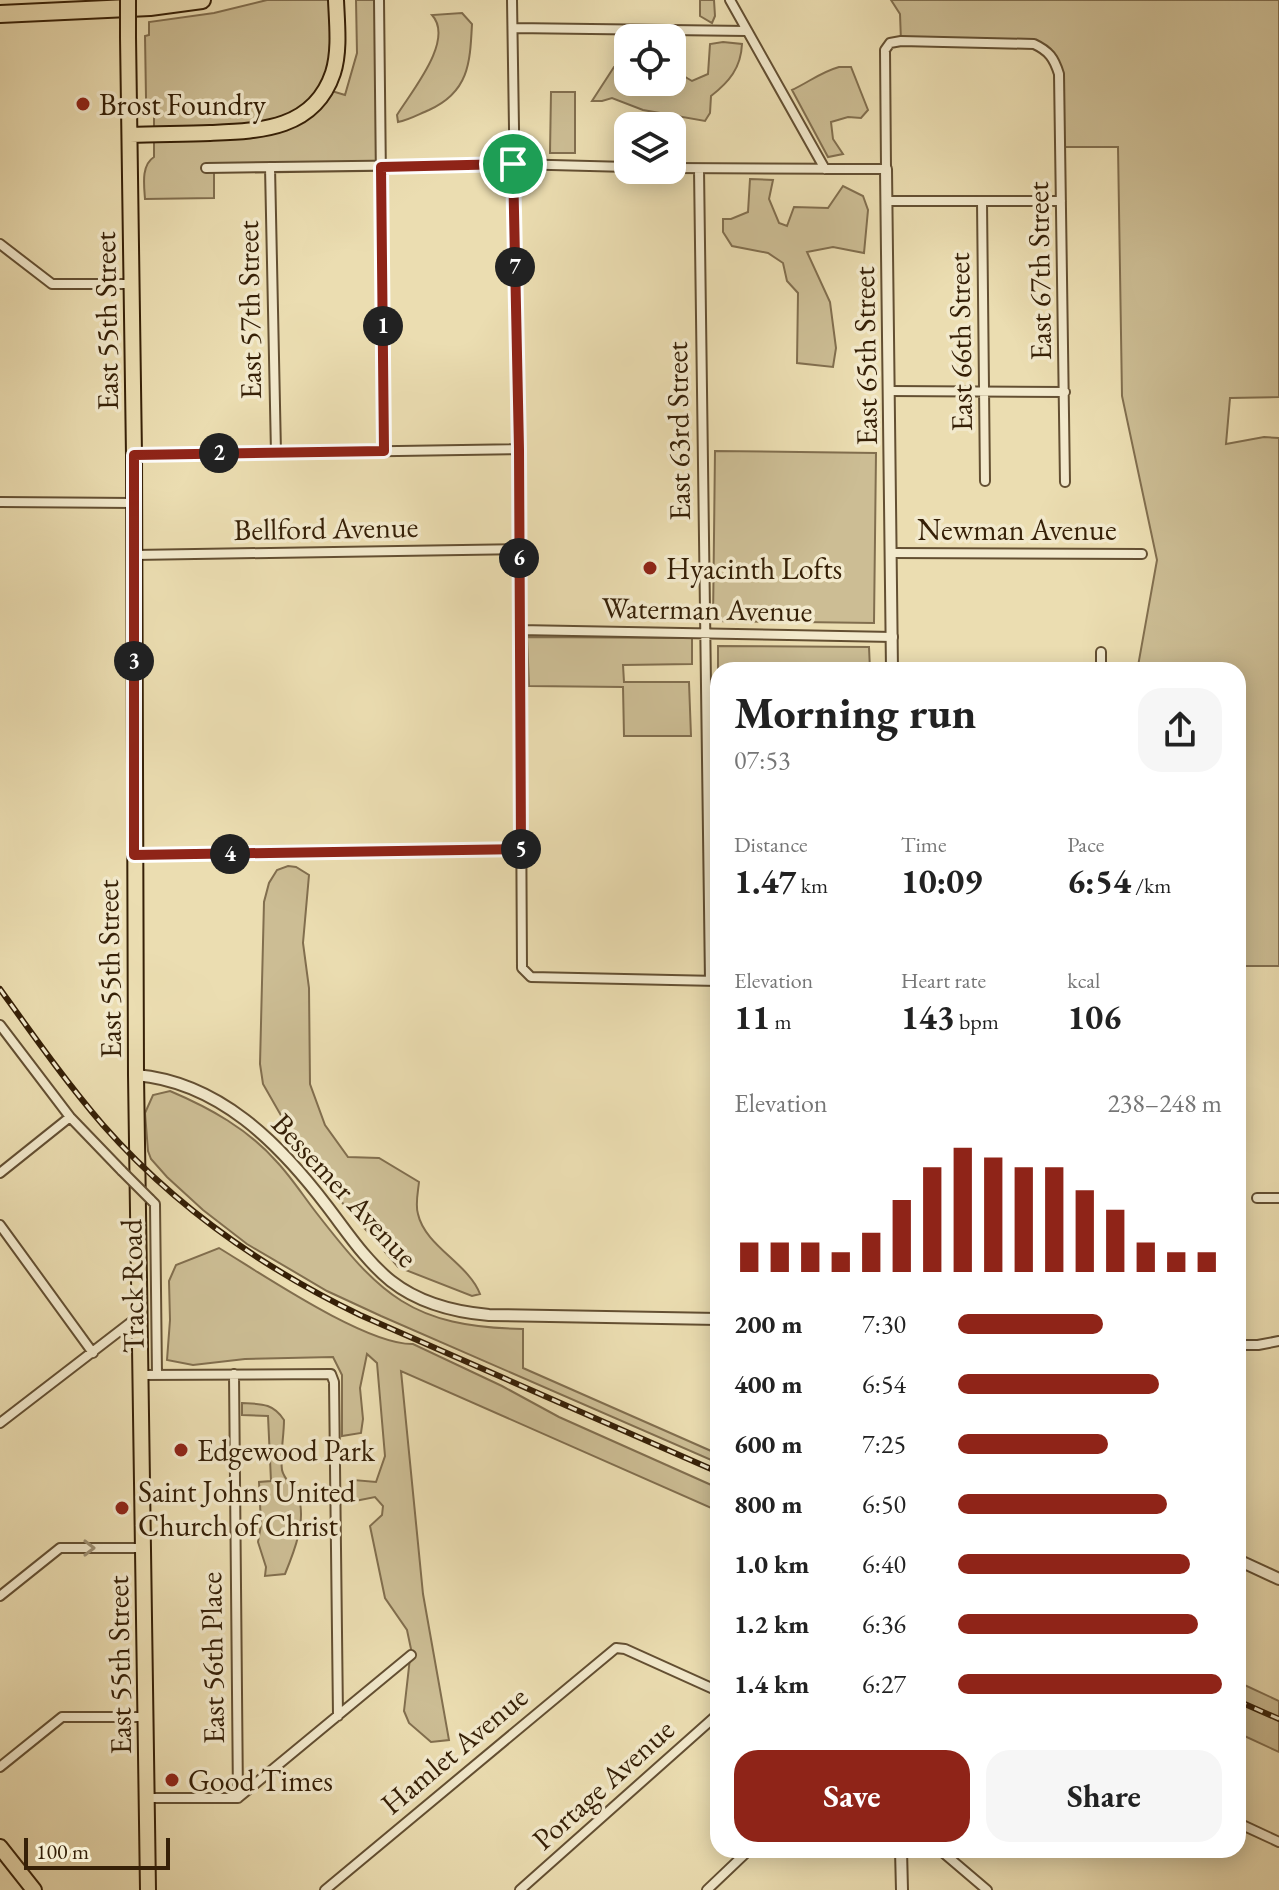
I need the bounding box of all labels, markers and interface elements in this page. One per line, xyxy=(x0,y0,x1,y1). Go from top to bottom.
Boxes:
map controls xyxy=(614,24,686,184)
button: locate xyxy=(614,24,686,96)
place label: Brost Foundry xyxy=(99,85,267,124)
marker: Brost Foundry xyxy=(74,95,92,113)
button: layers xyxy=(614,112,686,184)
pin xyxy=(479,130,547,198)
icon: arrive xyxy=(491,142,535,186)
street label: East 67th Street xyxy=(1018,181,1060,361)
street label: East 57th Street xyxy=(228,220,270,400)
street label: East 55th Street xyxy=(85,231,127,411)
pin: 7 xyxy=(495,247,535,287)
text: 7 xyxy=(509,252,521,281)
street label: East 66th Street xyxy=(939,252,981,432)
street label: East 65th Street xyxy=(844,266,886,446)
pin: 1 xyxy=(363,306,403,346)
text: 1 xyxy=(377,311,389,340)
street label: East 63rd Street xyxy=(657,341,699,521)
pin: 2 xyxy=(199,433,239,473)
text: 2 xyxy=(213,438,225,467)
street label: Bellford Avenue xyxy=(233,507,419,549)
street label: Newman Avenue xyxy=(917,510,1117,549)
pin: 6 xyxy=(499,538,539,578)
text: 6 xyxy=(513,543,525,572)
place label: Hyacinth Lofts xyxy=(666,549,842,588)
marker: Hyacinth Lofts xyxy=(641,559,659,577)
street label: Waterman Avenue xyxy=(601,588,813,630)
pin: 3 xyxy=(114,641,154,681)
text: 3 xyxy=(128,646,140,675)
text: Morning run xyxy=(734,684,976,741)
button: share xyxy=(1138,688,1222,772)
text: 07:53 xyxy=(734,743,790,777)
pin: 5 xyxy=(501,829,541,869)
text: Distance xyxy=(734,830,807,859)
text: Time xyxy=(901,830,946,859)
text: Pace xyxy=(1067,830,1104,859)
pin: 4 xyxy=(210,834,250,874)
text: 5 xyxy=(515,834,527,863)
text: 4 xyxy=(224,839,236,868)
text: 1.47 xyxy=(734,859,796,903)
text: 10:09 xyxy=(901,859,982,903)
text: 6:54 xyxy=(1067,859,1131,903)
text: km xyxy=(796,871,828,900)
text: /km xyxy=(1131,871,1172,900)
street label: East 55th Street xyxy=(88,879,130,1059)
text: Elevation xyxy=(734,966,813,995)
text: Heart rate xyxy=(901,966,986,995)
text: kcal xyxy=(1067,966,1100,995)
text: 11 xyxy=(734,995,770,1039)
text: 143 xyxy=(901,995,955,1039)
text: 106 xyxy=(1067,995,1121,1039)
text: m xyxy=(770,1007,792,1036)
text: bpm xyxy=(955,1007,999,1036)
text: Elevation xyxy=(734,1086,828,1120)
text: 238–248 m xyxy=(1107,1086,1222,1120)
street label: Bessemer Avenue xyxy=(263,1104,427,1276)
street label: Track Road xyxy=(111,1218,153,1353)
text: 200 m xyxy=(734,1307,802,1341)
text: 7:30 xyxy=(862,1307,906,1341)
text: 400 m xyxy=(734,1367,802,1401)
text: 6:54 xyxy=(862,1367,906,1401)
text: 600 m xyxy=(734,1427,802,1461)
text: 7:25 xyxy=(862,1427,906,1461)
place label: Edgewood Park xyxy=(197,1431,376,1470)
marker: Edgewood Park xyxy=(172,1441,190,1459)
place label: Saint Johns United Church of Christ xyxy=(138,1472,356,1545)
text: 800 m xyxy=(734,1487,802,1521)
text: 6:50 xyxy=(862,1487,906,1521)
marker: Saint Johns United Church of Christ xyxy=(113,1499,131,1517)
one-way arrow xyxy=(83,1539,96,1557)
text: 1.0 km xyxy=(734,1547,809,1581)
text: 6:40 xyxy=(862,1547,906,1581)
street label: East 56th Place xyxy=(191,1572,233,1744)
street label: East 55th Street xyxy=(98,1575,140,1755)
text: 1.2 km xyxy=(734,1607,809,1641)
text: 6:36 xyxy=(862,1607,906,1641)
text: 1.4 km xyxy=(734,1667,809,1701)
text: 6:27 xyxy=(862,1667,906,1701)
street label: Hamlet Avenue xyxy=(373,1677,535,1823)
street label: Portage Avenue xyxy=(524,1710,682,1858)
button: Save xyxy=(734,1750,970,1842)
button: Share xyxy=(986,1750,1222,1842)
place label: Good Times xyxy=(188,1761,333,1800)
marker: Good Times xyxy=(163,1771,181,1789)
scale bar xyxy=(24,1834,170,1870)
text: 100 m xyxy=(36,1837,89,1866)

